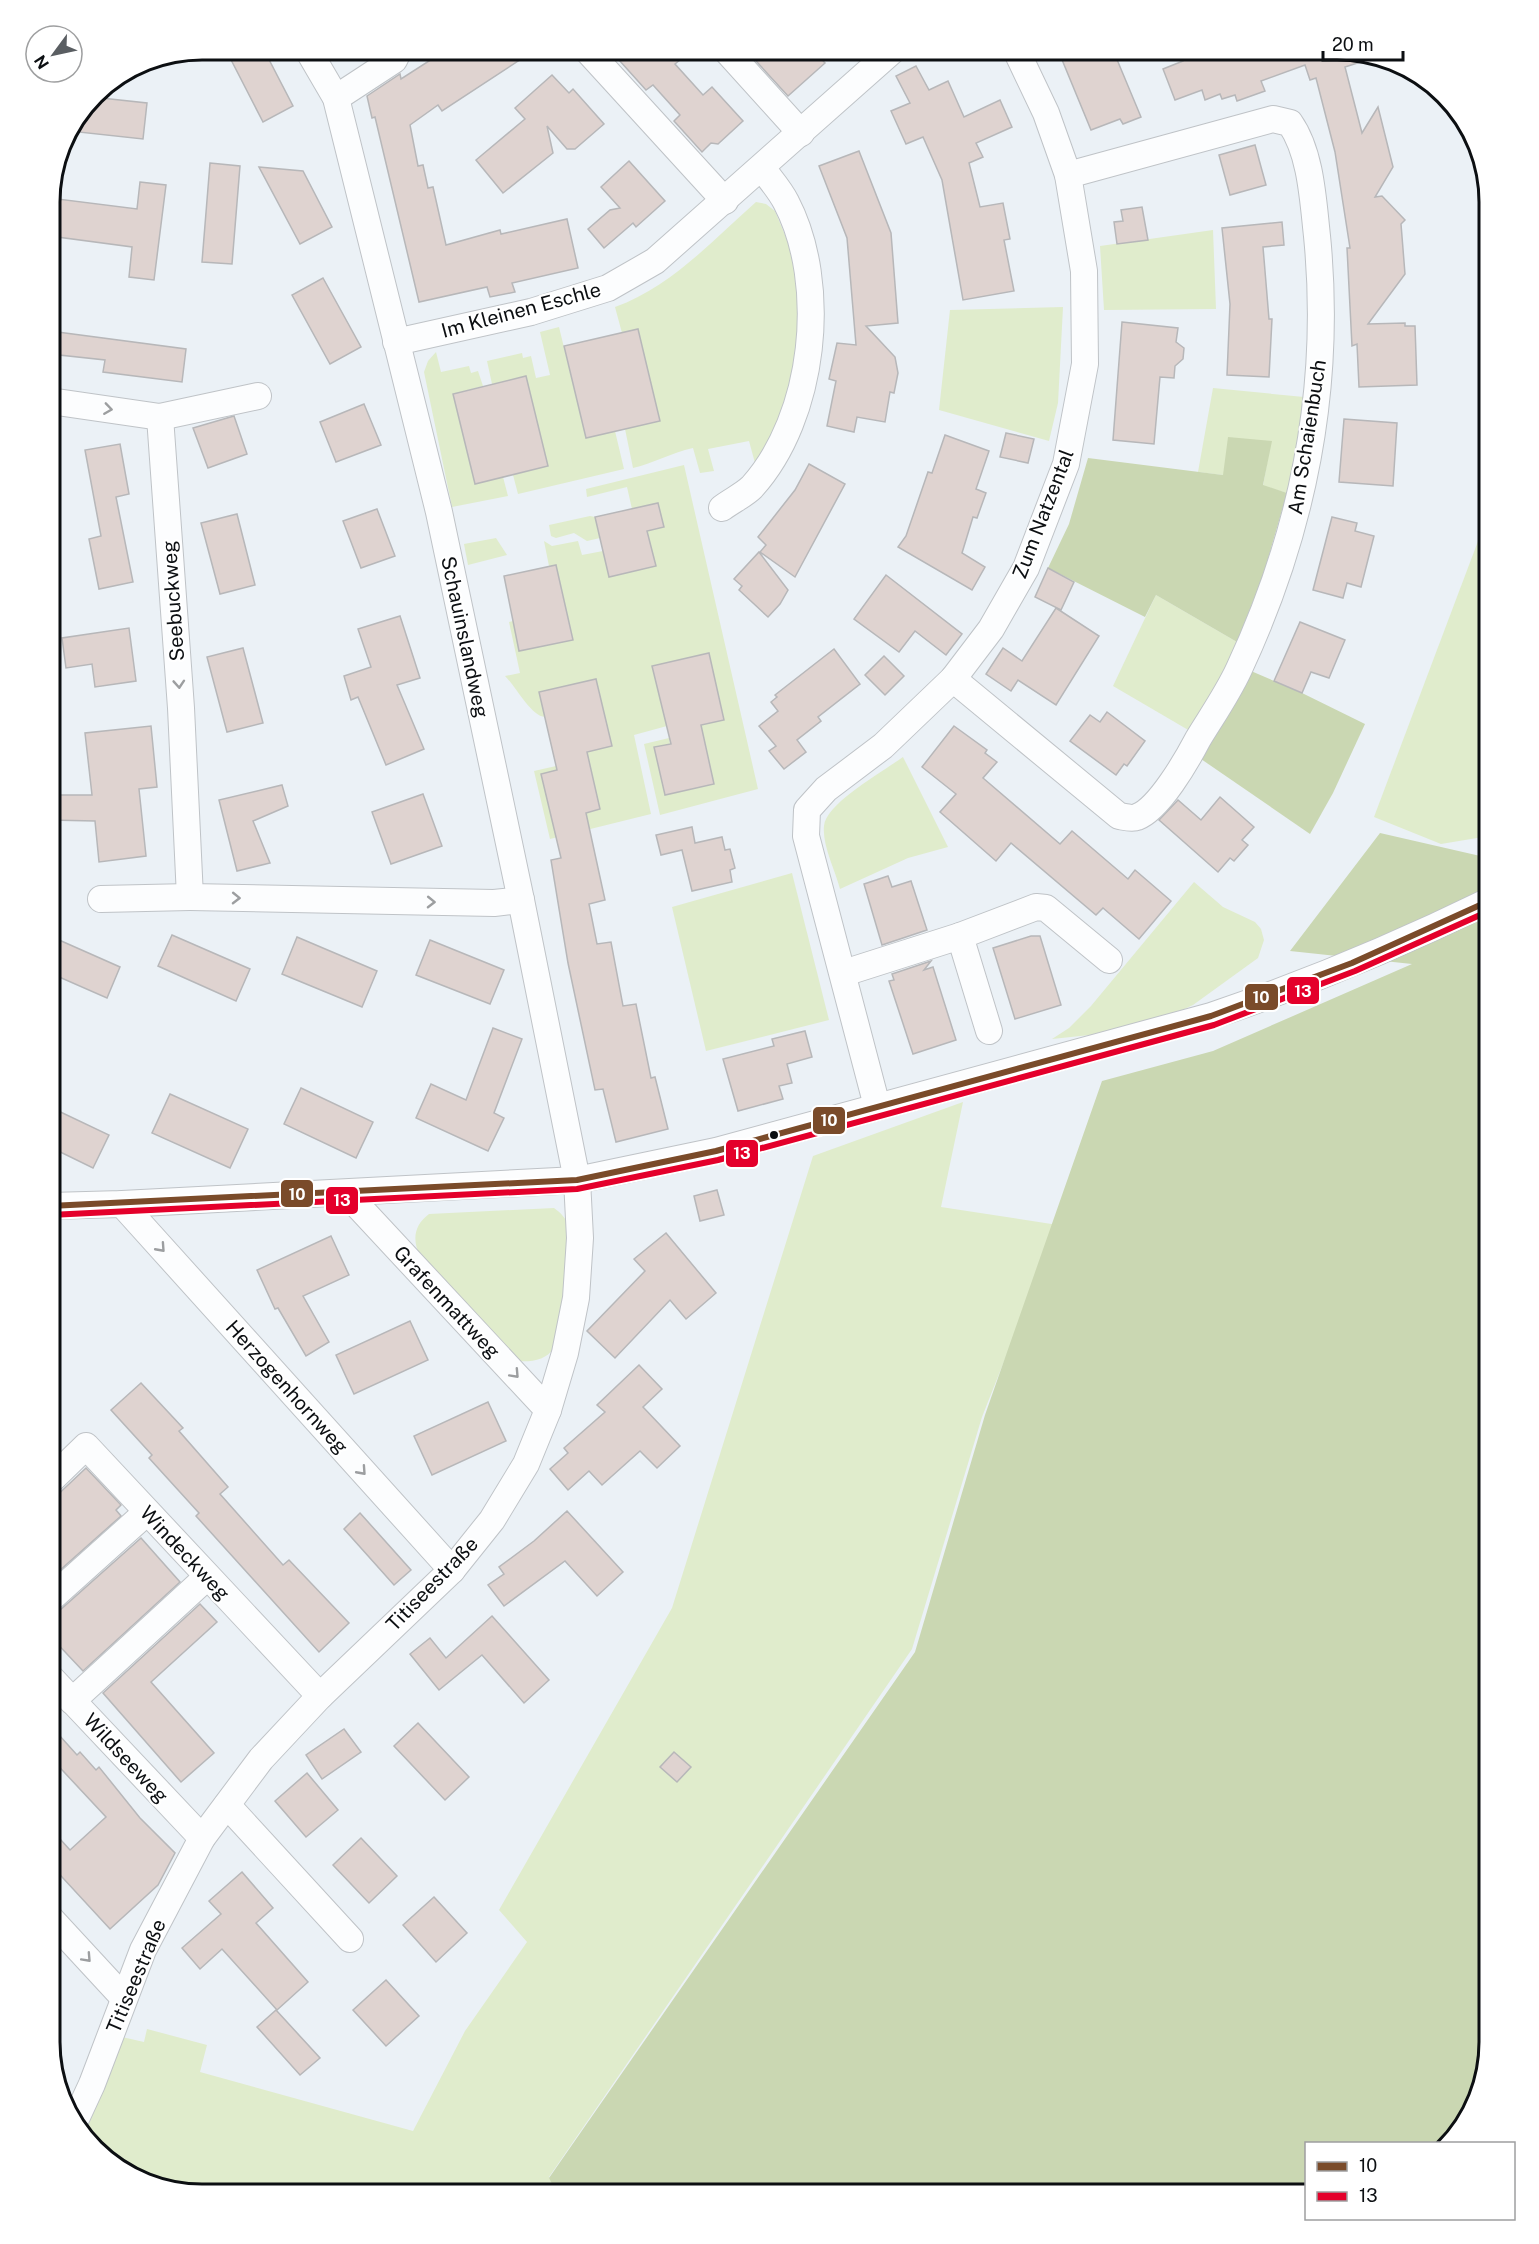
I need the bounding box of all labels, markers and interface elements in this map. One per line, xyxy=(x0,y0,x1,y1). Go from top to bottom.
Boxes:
north arrow xyxy=(24,24,84,84)
scale bar xyxy=(1323,24,1402,62)
text: 20 m xyxy=(1332,34,1374,55)
text: N xyxy=(30,51,53,72)
street label: Im Kleinen Eschle xyxy=(439,277,603,343)
street label: Am Schaienbuch xyxy=(1283,358,1331,516)
one-way arrow xyxy=(103,403,112,415)
street label: Zum Natzental xyxy=(1007,446,1079,582)
street label: Seebuckweg xyxy=(157,540,189,662)
street label: Schauinslandweg xyxy=(436,554,494,720)
one-way arrow xyxy=(172,680,185,689)
one-way arrow xyxy=(231,892,240,904)
one-way arrow xyxy=(426,896,435,908)
line badge: 13 xyxy=(1286,976,1320,1005)
text: 13 xyxy=(1294,982,1312,1001)
line badge: 10 xyxy=(1244,983,1279,1011)
text: 10 xyxy=(1252,988,1270,1007)
line badge: 10 xyxy=(812,1106,846,1135)
text: 10 xyxy=(820,1111,838,1130)
unlabelled marker xyxy=(768,1129,780,1141)
line badge: 13 xyxy=(725,1139,759,1168)
text: 13 xyxy=(733,1144,751,1163)
line badge: 10 xyxy=(280,1179,314,1208)
text: 10 xyxy=(288,1185,306,1204)
line badge: 13 xyxy=(325,1186,359,1215)
text: 13 xyxy=(333,1191,351,1210)
one-way arrow xyxy=(154,1241,165,1252)
street label: Grafenmattweg xyxy=(389,1241,505,1363)
street label: Herzogenhornweg xyxy=(221,1315,353,1459)
one-way arrow xyxy=(508,1367,519,1378)
one-way arrow xyxy=(355,1464,366,1475)
street label: Windeckweg xyxy=(135,1501,235,1605)
street label: Titiseestraße xyxy=(381,1532,483,1636)
street label: Wildseeweg xyxy=(79,1708,173,1808)
street label: Titiseestraße xyxy=(101,1915,171,2037)
one-way arrow xyxy=(79,1950,90,1961)
legend xyxy=(1305,2142,1515,2220)
text: 10 xyxy=(1359,2155,1377,2176)
text: 13 xyxy=(1359,2185,1378,2206)

